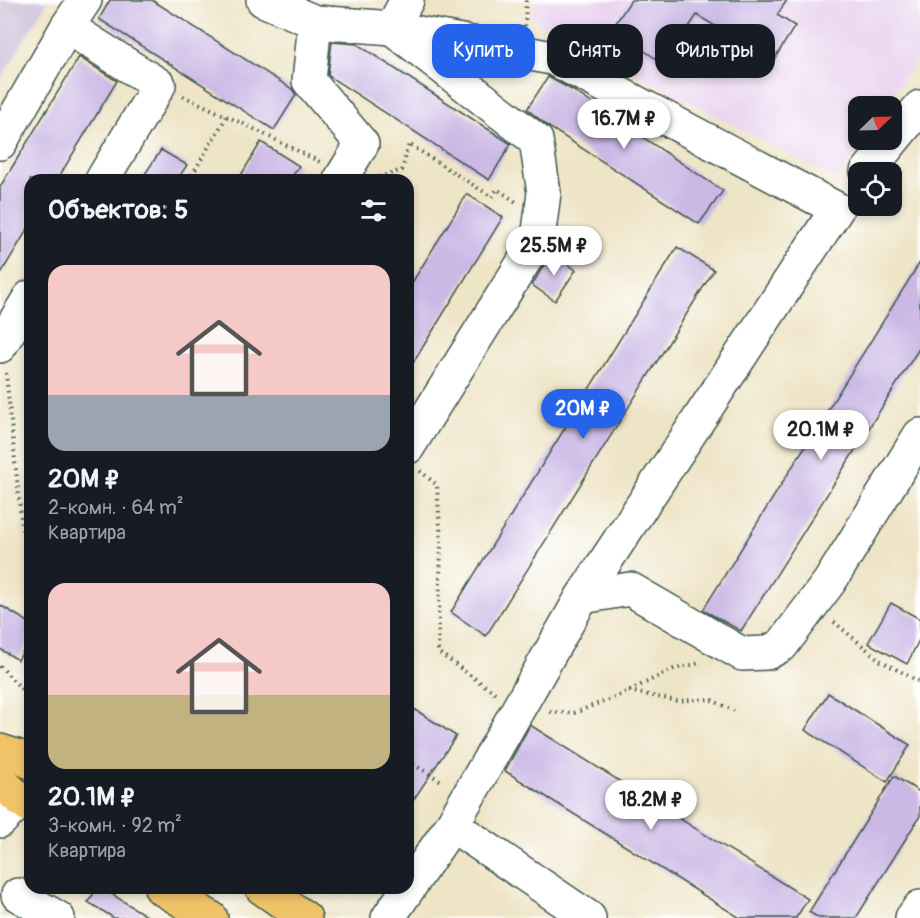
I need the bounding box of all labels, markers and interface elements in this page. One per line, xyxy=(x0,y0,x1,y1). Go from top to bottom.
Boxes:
chip: Купить xyxy=(432,24,535,78)
chip: Снять xyxy=(547,24,643,78)
chip: Фильтры xyxy=(655,24,775,78)
north arrow xyxy=(848,96,902,150)
map controls xyxy=(848,96,902,216)
pin: 16.7M ₽ xyxy=(569,99,679,150)
text: 16.7M ₽ xyxy=(591,106,657,131)
button: locate xyxy=(848,162,902,216)
text: Объектов: 5 xyxy=(48,194,188,226)
icon: filters xyxy=(357,194,390,227)
pin: 25.5M ₽ xyxy=(499,226,609,277)
text: 25.5M ₽ xyxy=(520,233,588,258)
icon: home xyxy=(165,304,273,412)
pin: 20M ₽ xyxy=(541,389,625,440)
text: 20M ₽ xyxy=(555,396,611,421)
pin: 20.1M ₽ xyxy=(766,410,876,461)
text: 20.1M ₽ xyxy=(787,417,855,442)
text: 20M ₽ xyxy=(48,463,120,495)
text: 2-комн. · 64 m² xyxy=(48,495,184,520)
text: Квартира xyxy=(48,520,126,545)
icon: home xyxy=(165,622,273,730)
pin: 18.2M ₽ xyxy=(596,780,706,831)
text: 20.1M ₽ xyxy=(48,781,136,813)
text: 18.2M ₽ xyxy=(619,787,683,812)
text: 3-комн. · 92 m² xyxy=(48,813,182,838)
text: Квартира xyxy=(48,838,126,863)

